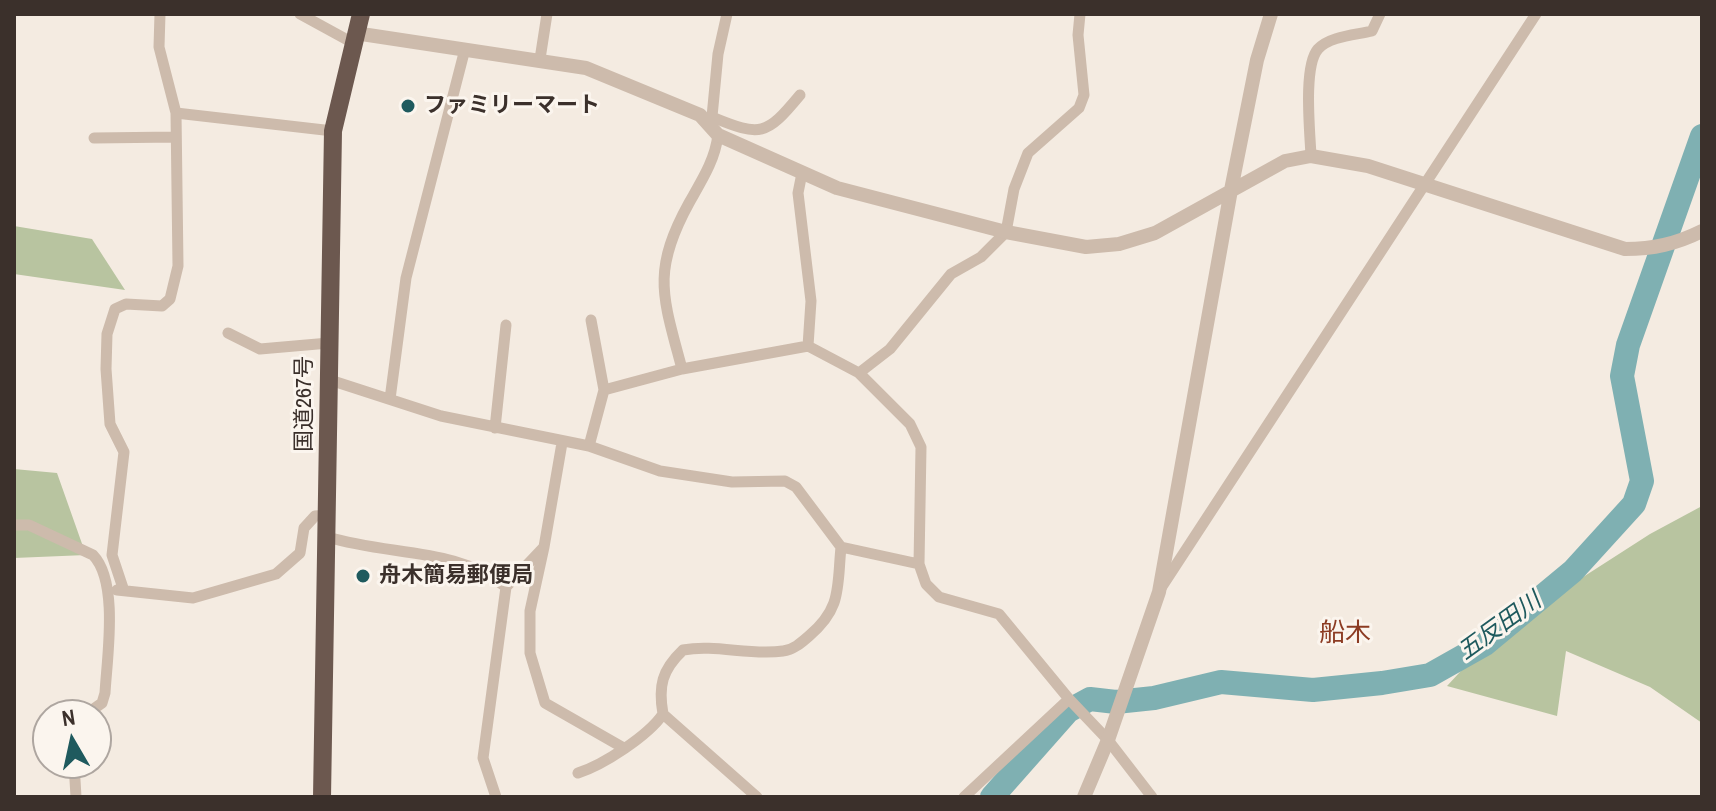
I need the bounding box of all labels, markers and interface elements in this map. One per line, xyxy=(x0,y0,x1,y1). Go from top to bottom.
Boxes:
place label: ファミリーマート xyxy=(424,93,600,119)
marker: ファミリーマート xyxy=(399,97,417,115)
street label: 国道267号 xyxy=(292,356,318,452)
place label: 舟木簡易郵便局 xyxy=(379,563,533,589)
marker: 舟木簡易郵便局 xyxy=(354,567,372,585)
water label: 五反田川 xyxy=(1453,587,1547,667)
district label: 船木 xyxy=(1319,618,1371,650)
north arrow xyxy=(32,699,112,779)
text: N xyxy=(60,701,77,733)

